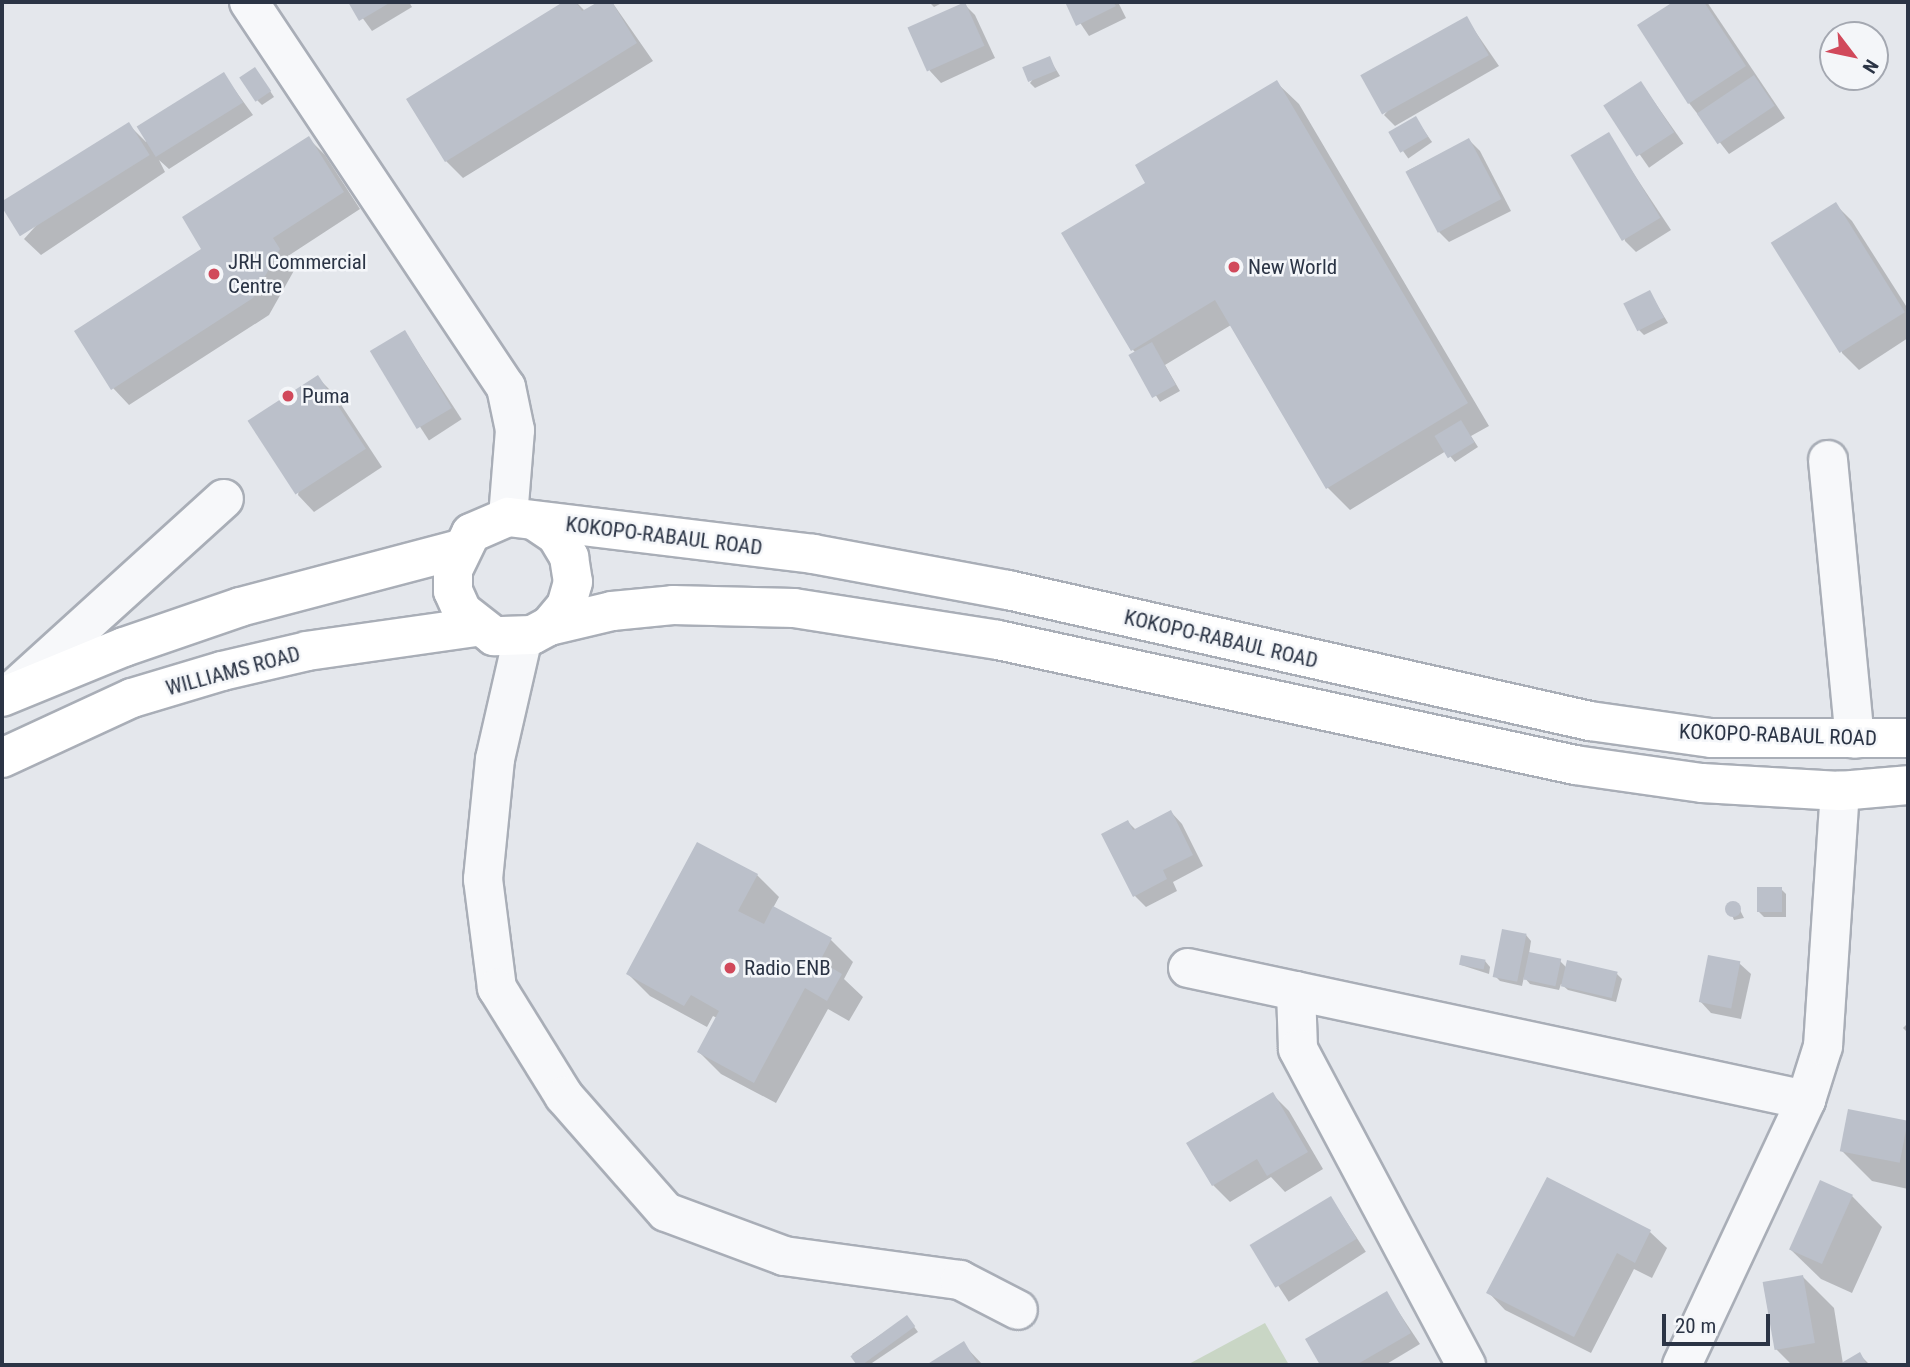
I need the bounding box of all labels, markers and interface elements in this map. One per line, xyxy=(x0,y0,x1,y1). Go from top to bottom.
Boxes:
north arrow xyxy=(1819,21,1889,91)
text: N xyxy=(1858,55,1883,77)
place label: JRH Commercial Centre xyxy=(228,249,367,299)
place label: New World xyxy=(1248,254,1337,280)
marker: New World xyxy=(1226,259,1242,275)
marker: JRH Commercial Centre xyxy=(206,266,222,282)
place label: Puma xyxy=(302,383,350,409)
marker: Puma xyxy=(280,388,296,404)
street label: KOKOPO-RABAUL ROAD xyxy=(564,511,764,561)
street label: KOKOPO-RABAUL ROAD xyxy=(1122,604,1320,674)
street label: WILLIAMS ROAD xyxy=(163,641,303,701)
street label: KOKOPO-RABAUL ROAD xyxy=(1679,719,1877,751)
place label: Radio ENB xyxy=(744,955,831,981)
marker: Radio ENB xyxy=(722,960,738,976)
scale bar xyxy=(1665,1300,1773,1344)
text: 20 m xyxy=(1675,1314,1716,1338)

